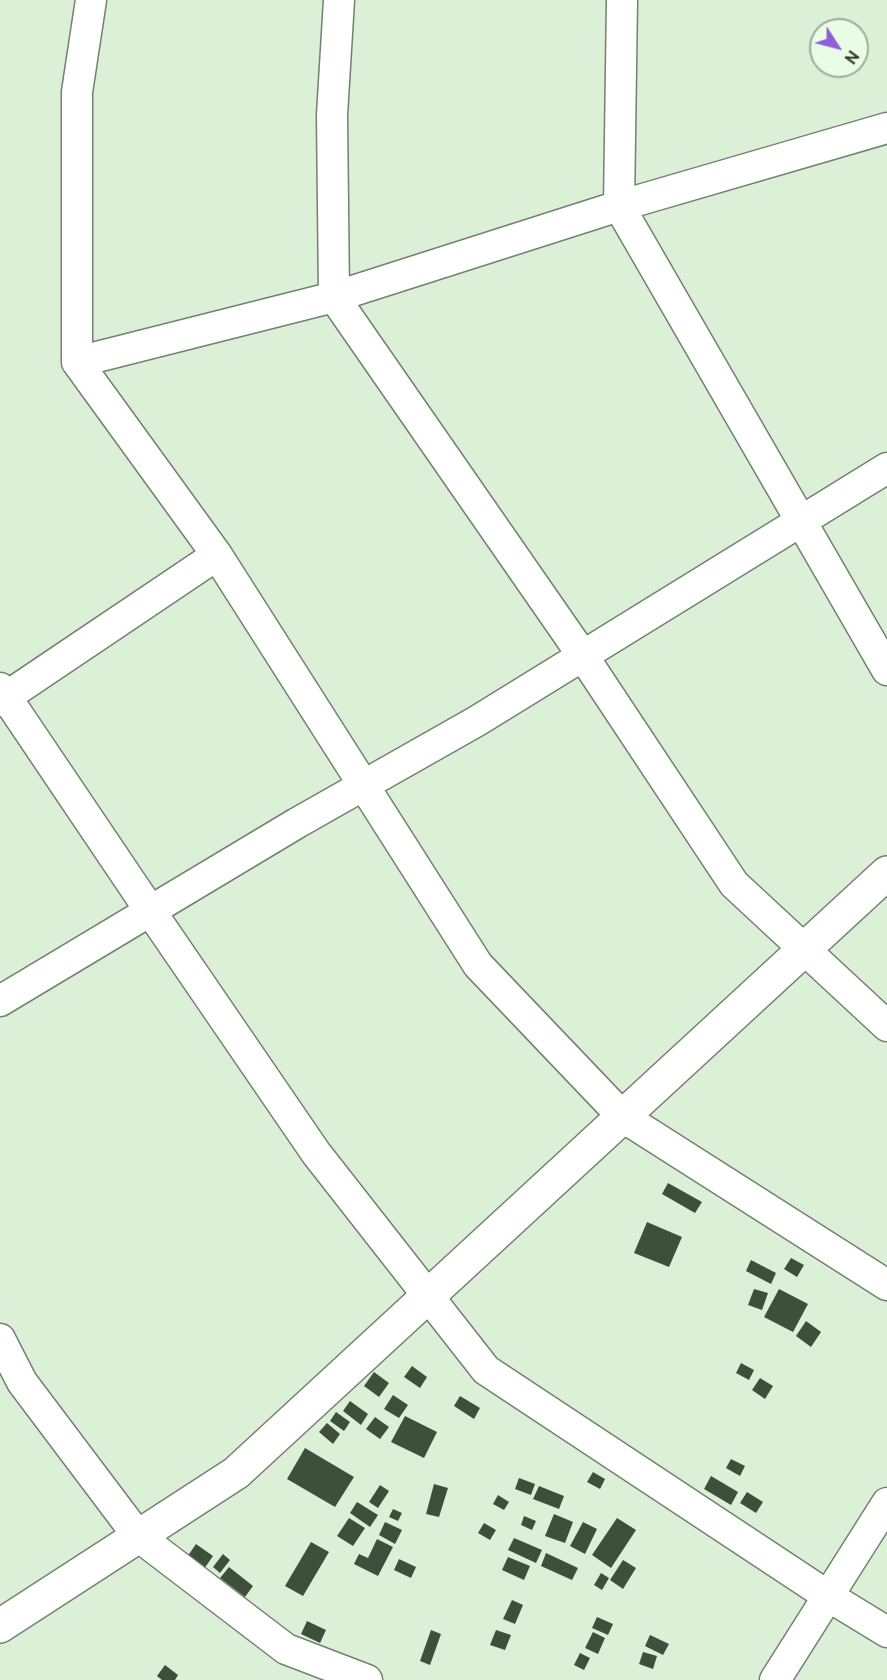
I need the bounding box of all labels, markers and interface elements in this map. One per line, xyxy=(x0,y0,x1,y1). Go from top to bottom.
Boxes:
north arrow xyxy=(809,18,869,78)
text: N xyxy=(841,47,863,68)

